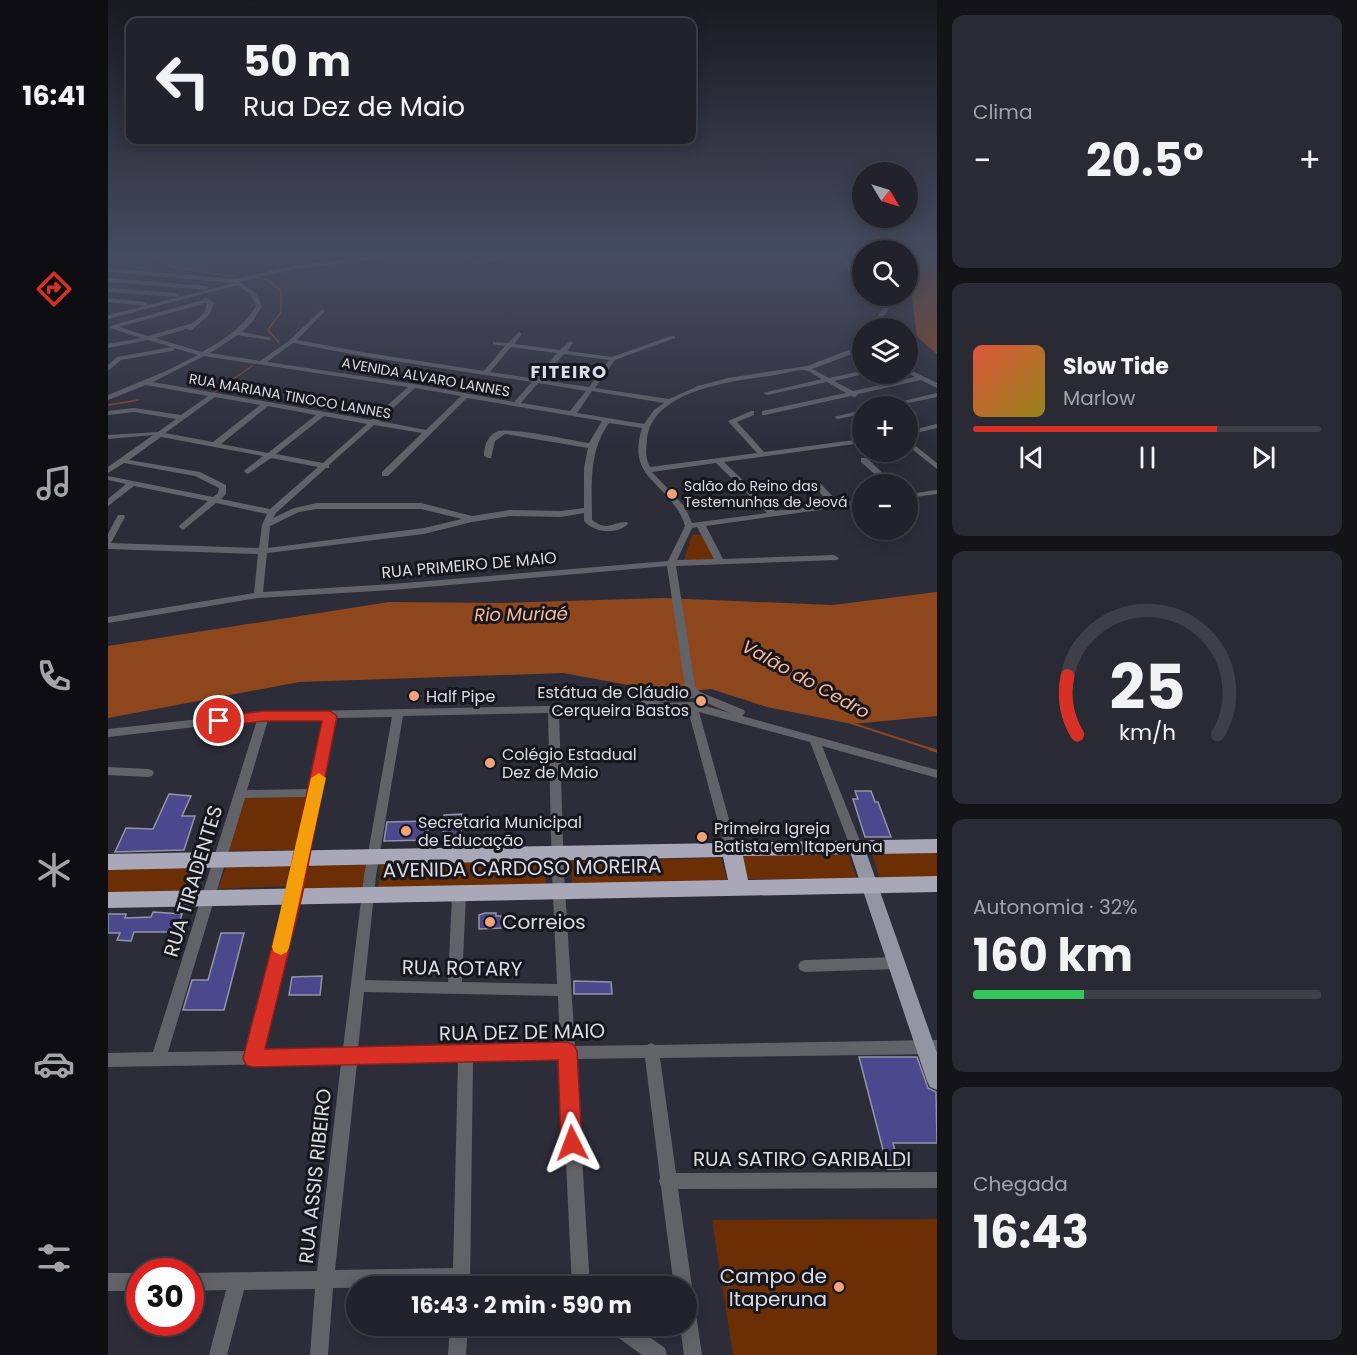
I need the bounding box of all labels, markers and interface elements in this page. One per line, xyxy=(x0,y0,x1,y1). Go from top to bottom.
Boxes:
text: 50 m xyxy=(243,32,351,91)
icon: left xyxy=(144,42,222,120)
text: 16:41 xyxy=(22,77,86,114)
text: Rua Dez de Maio xyxy=(243,88,465,125)
text: Clima xyxy=(973,98,1032,126)
text: 20.5° xyxy=(1086,129,1204,192)
text: − xyxy=(973,137,991,184)
text: + xyxy=(1298,137,1321,184)
north arrow xyxy=(852,162,918,228)
map controls xyxy=(852,162,918,540)
button: search xyxy=(852,240,918,306)
icon: directions xyxy=(33,268,75,310)
button: layers xyxy=(852,318,918,384)
text: Slow Tide xyxy=(1063,351,1169,382)
street label: AVENIDA ALVARO LANNES xyxy=(340,352,512,402)
district label: FITEIRO xyxy=(530,359,608,384)
street label: RUA MARIANA TINOCO LANNES xyxy=(187,368,393,424)
text: Marlow xyxy=(1063,384,1135,412)
button: + xyxy=(852,396,918,462)
icon: previous xyxy=(1015,441,1048,474)
icon: pause xyxy=(1131,441,1164,474)
icon: next xyxy=(1247,441,1280,474)
icon: music xyxy=(33,462,75,504)
button: − xyxy=(852,474,918,540)
place label: Salão do Reino das Testemunhas de Jeová xyxy=(684,476,847,512)
marker: Salão do Reino das Testemunhas de Jeová xyxy=(665,487,679,501)
street label: RUA PRIMEIRO DE MAIO xyxy=(380,546,558,584)
water label: Rio Muriaé xyxy=(474,601,568,627)
water label: Valão do Cedro xyxy=(738,634,874,724)
text: 25 xyxy=(1109,643,1185,731)
icon: phone xyxy=(33,655,75,697)
place label: Estátua de Cláudio Cerqueira Bastos xyxy=(537,681,689,722)
place label: Half Pipe xyxy=(426,685,495,708)
marker: Half Pipe xyxy=(407,689,421,703)
marker: Estátua de Cláudio Cerqueira Bastos xyxy=(694,694,708,708)
pin xyxy=(193,695,244,746)
icon: arrive xyxy=(202,704,235,737)
text: km/h xyxy=(1118,717,1176,748)
place label: Colégio Estadual Dez de Maio xyxy=(502,743,637,784)
marker: Colégio Estadual Dez de Maio xyxy=(483,756,497,770)
street label: RUA TIRADENTES xyxy=(157,802,229,960)
place label: Secretaria Municipal de Educação xyxy=(418,811,582,852)
place label: Primeira Igreja Batista em Itaperuna xyxy=(714,817,883,858)
marker: Secretaria Municipal de Educação xyxy=(399,824,413,838)
marker: Primeira Igreja Batista em Itaperuna xyxy=(695,830,709,844)
icon: climate xyxy=(33,849,75,891)
street label: AVENIDA CARDOSO MOREIRA xyxy=(382,852,662,884)
text: Autonomia · 32% xyxy=(973,893,1137,921)
place label: Correios xyxy=(502,908,586,936)
marker: Correios xyxy=(483,915,497,929)
text: 160 km xyxy=(973,924,1133,987)
street label: RUA ROTARY xyxy=(402,953,523,983)
street label: RUA DEZ DE MAIO xyxy=(439,1017,605,1047)
icon: car xyxy=(33,1043,75,1085)
street label: RUA ASSIS RIBEIRO xyxy=(292,1087,338,1265)
position arrow xyxy=(540,1111,604,1175)
street label: RUA SATIRO GARIBALDI xyxy=(693,1145,911,1173)
text: Chegada xyxy=(973,1170,1068,1198)
text: 16:43 xyxy=(973,1201,1089,1264)
icon: filters xyxy=(33,1237,75,1279)
speed limit sign: 30 xyxy=(126,1258,204,1336)
place label: Campo de Itaperuna xyxy=(720,1262,827,1313)
marker: Campo de Itaperuna xyxy=(832,1280,846,1294)
text: 16:43 · 2 min · 590 m xyxy=(411,1290,632,1321)

